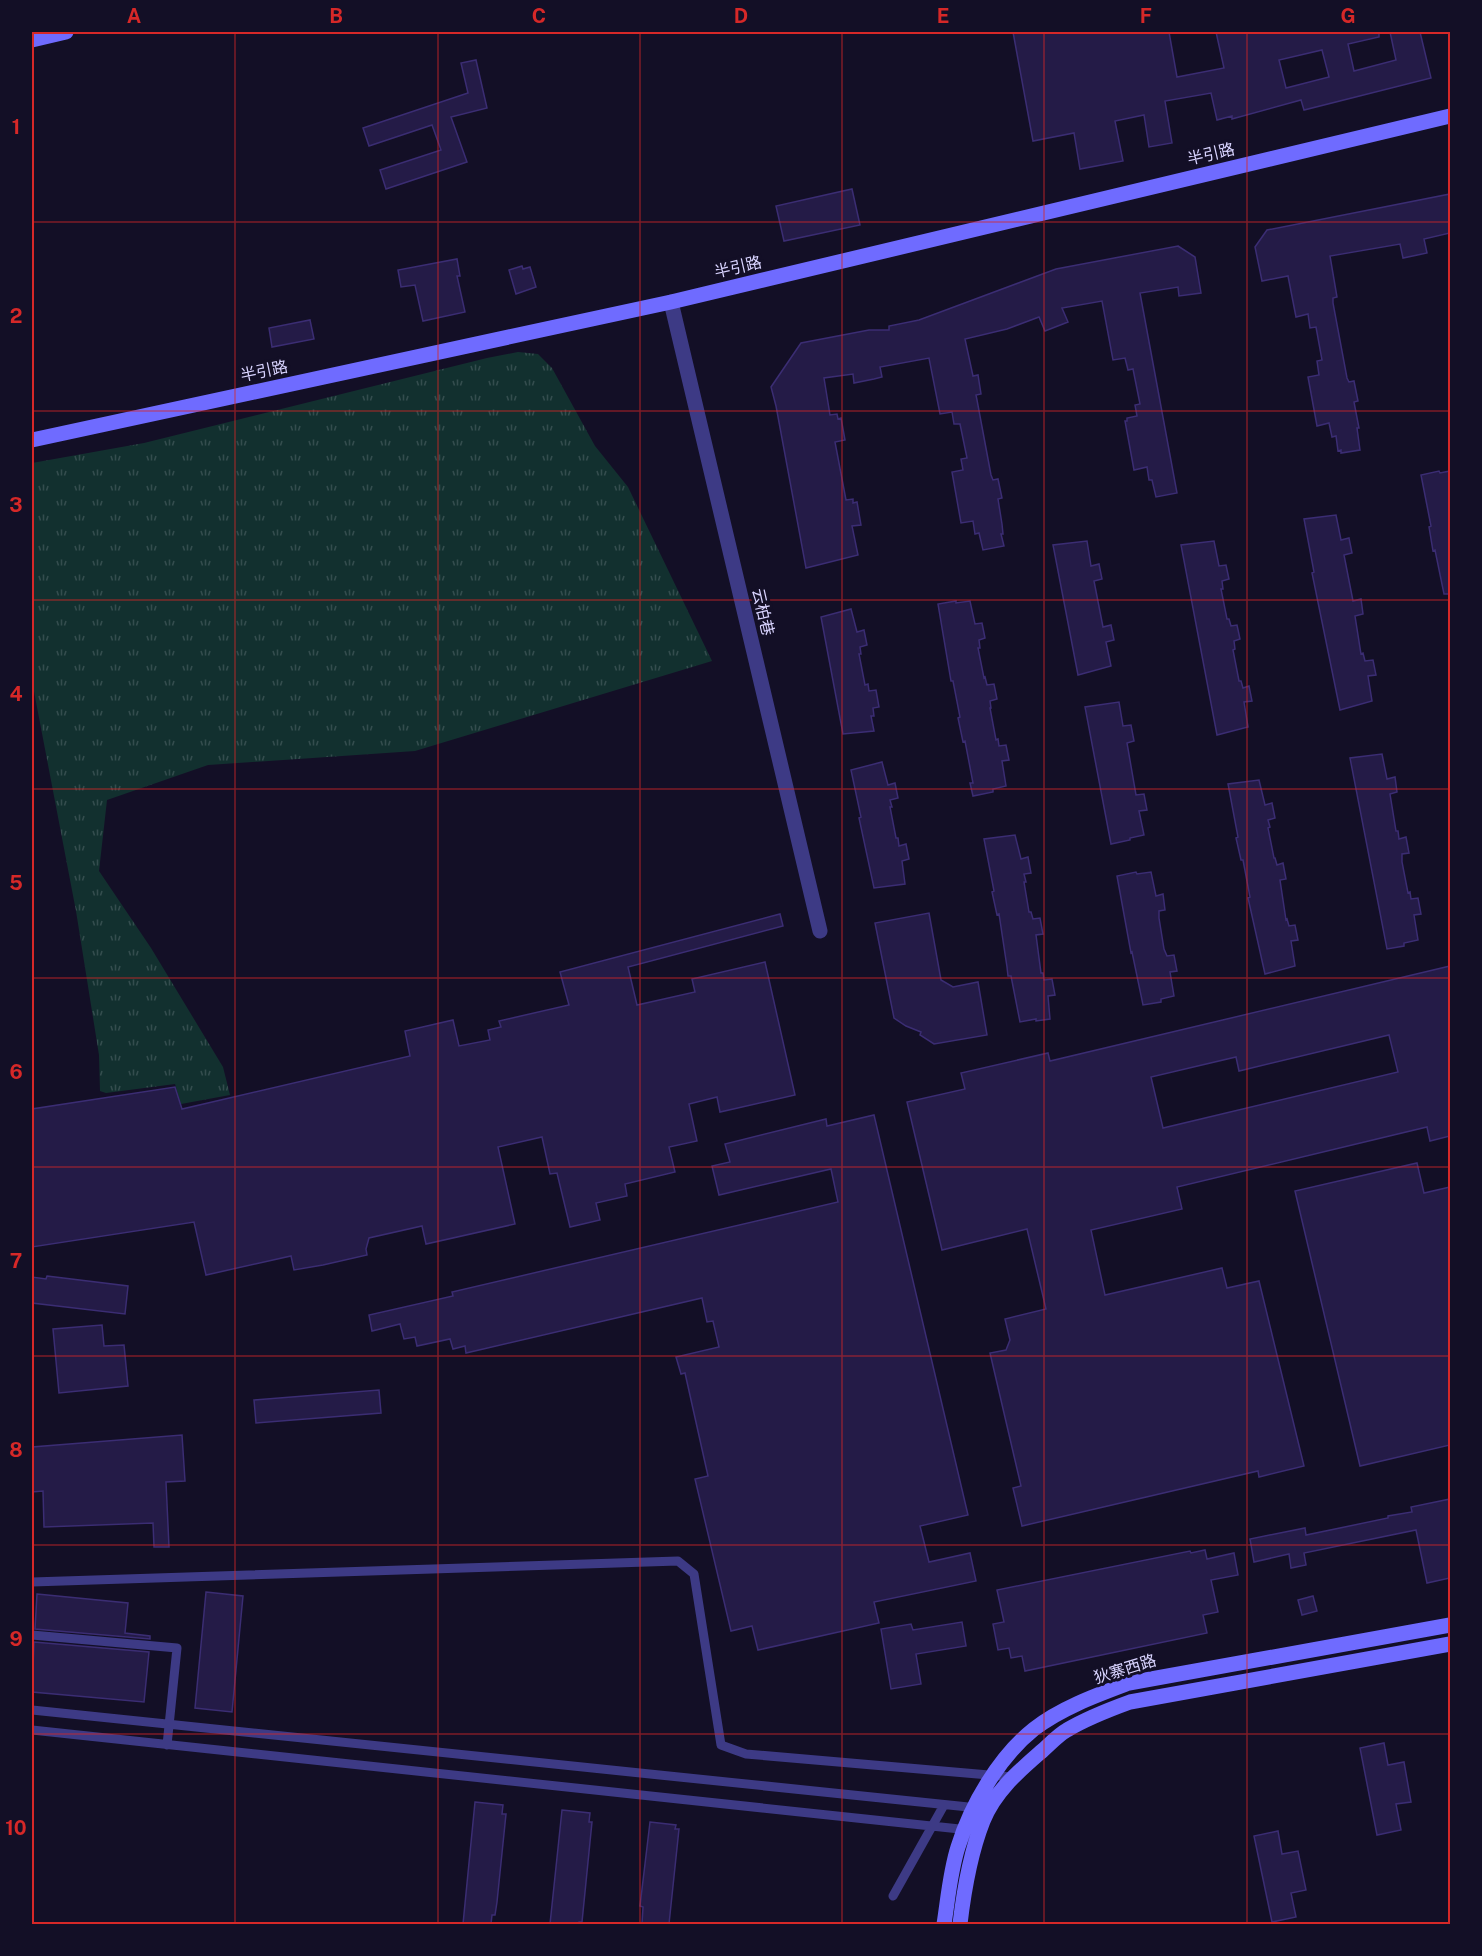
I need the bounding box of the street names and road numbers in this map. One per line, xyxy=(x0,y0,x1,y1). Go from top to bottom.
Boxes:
street label: 半引路 xyxy=(1185,139,1237,169)
street label: 半引路 xyxy=(712,252,764,282)
street label: 半引路 xyxy=(239,357,289,385)
street label: 云柏巷 xyxy=(748,586,778,638)
street label: 狄寨西路 xyxy=(1092,1651,1158,1687)

